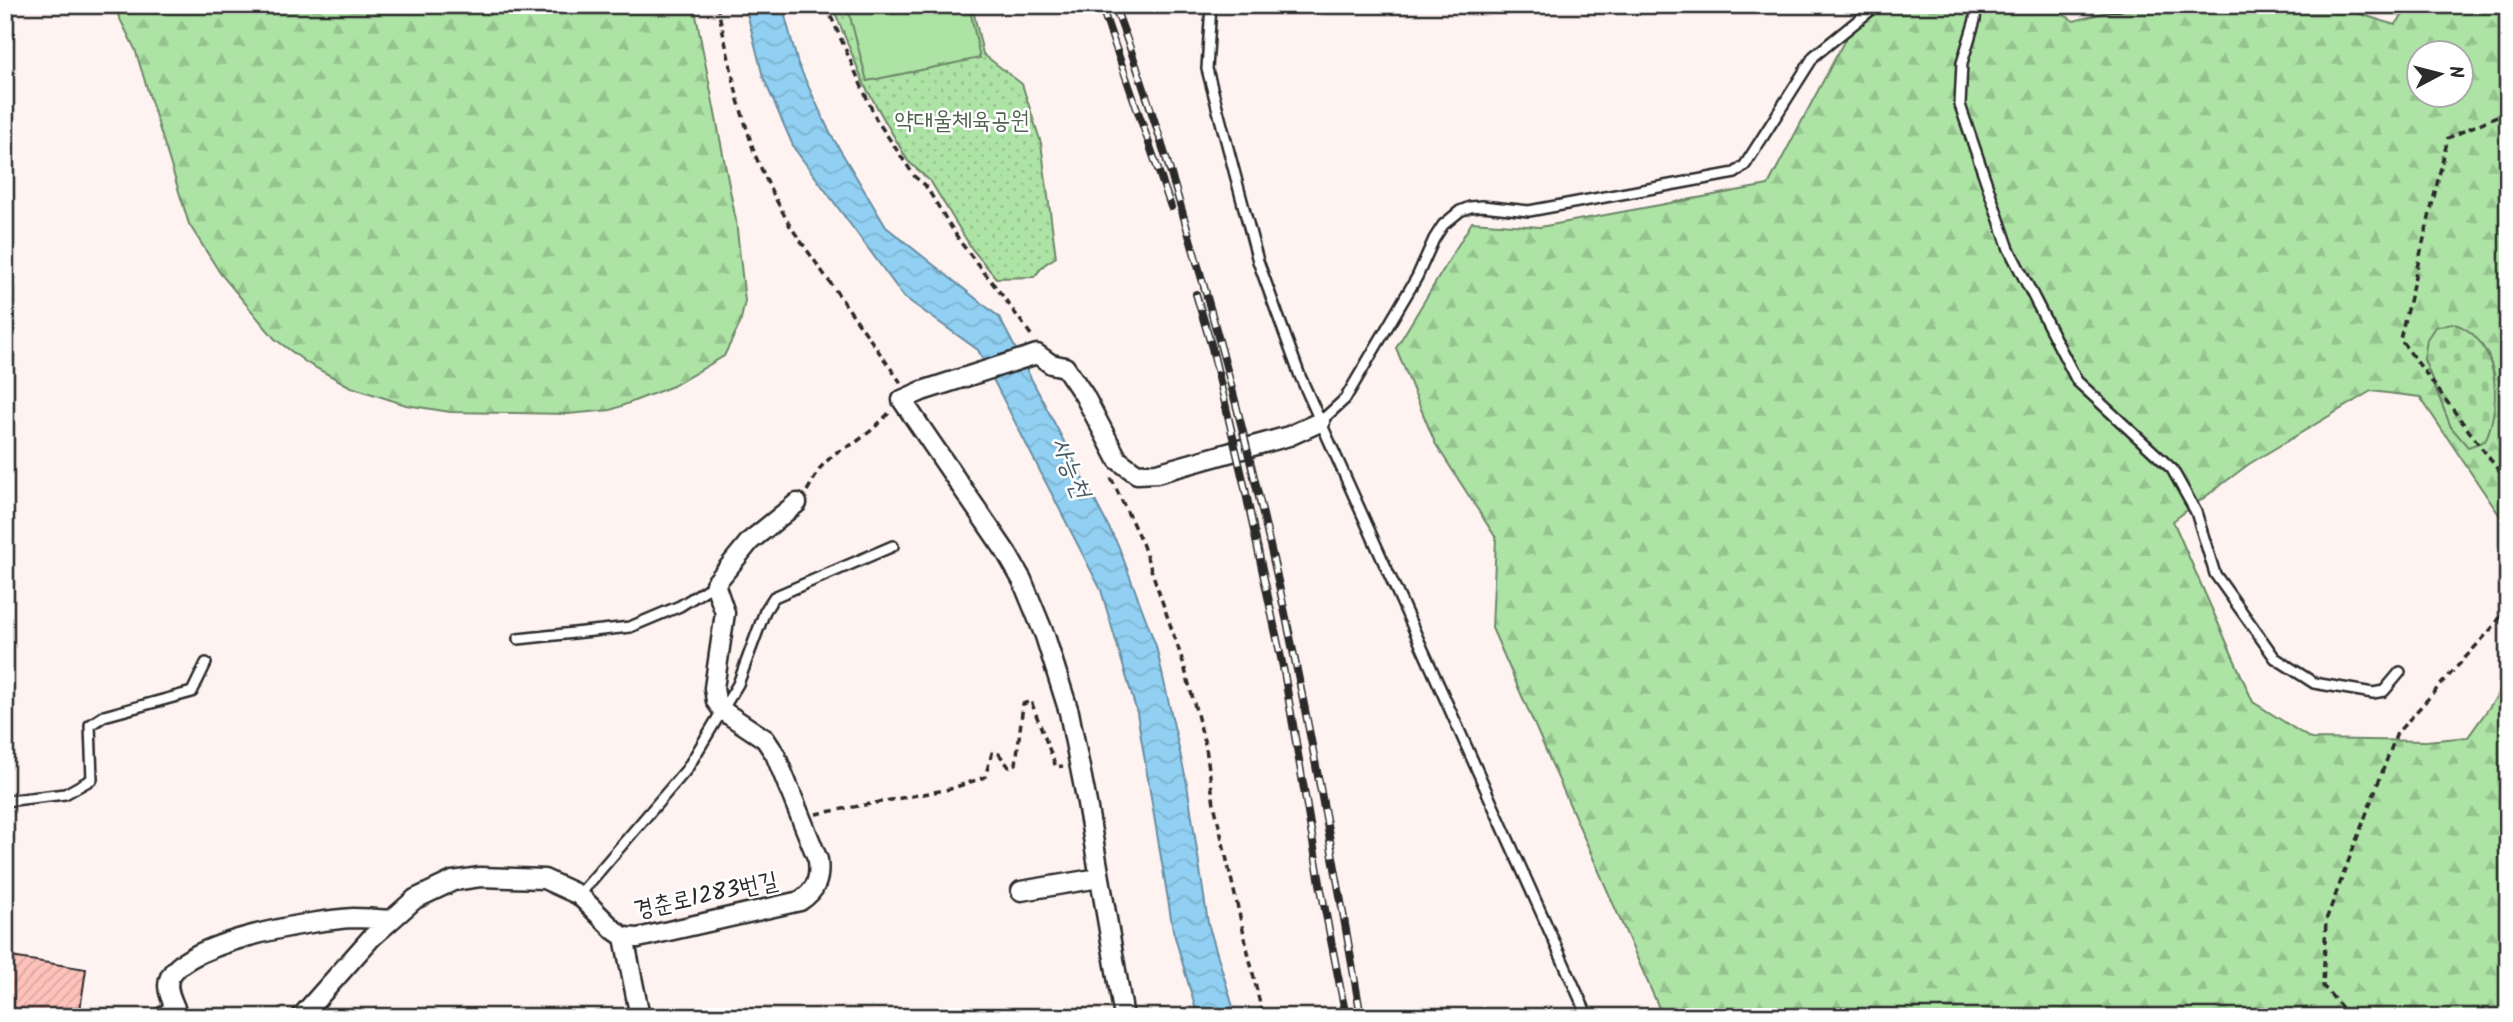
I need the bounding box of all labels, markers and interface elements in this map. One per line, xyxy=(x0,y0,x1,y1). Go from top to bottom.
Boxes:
north arrow xyxy=(2404,38,2474,108)
text: N xyxy=(2439,64,2471,80)
park label: 약대울체육공원 xyxy=(894,102,1030,141)
water label: 사능천 xyxy=(1039,431,1102,508)
street label: 경춘로1283번길 xyxy=(630,862,782,930)

